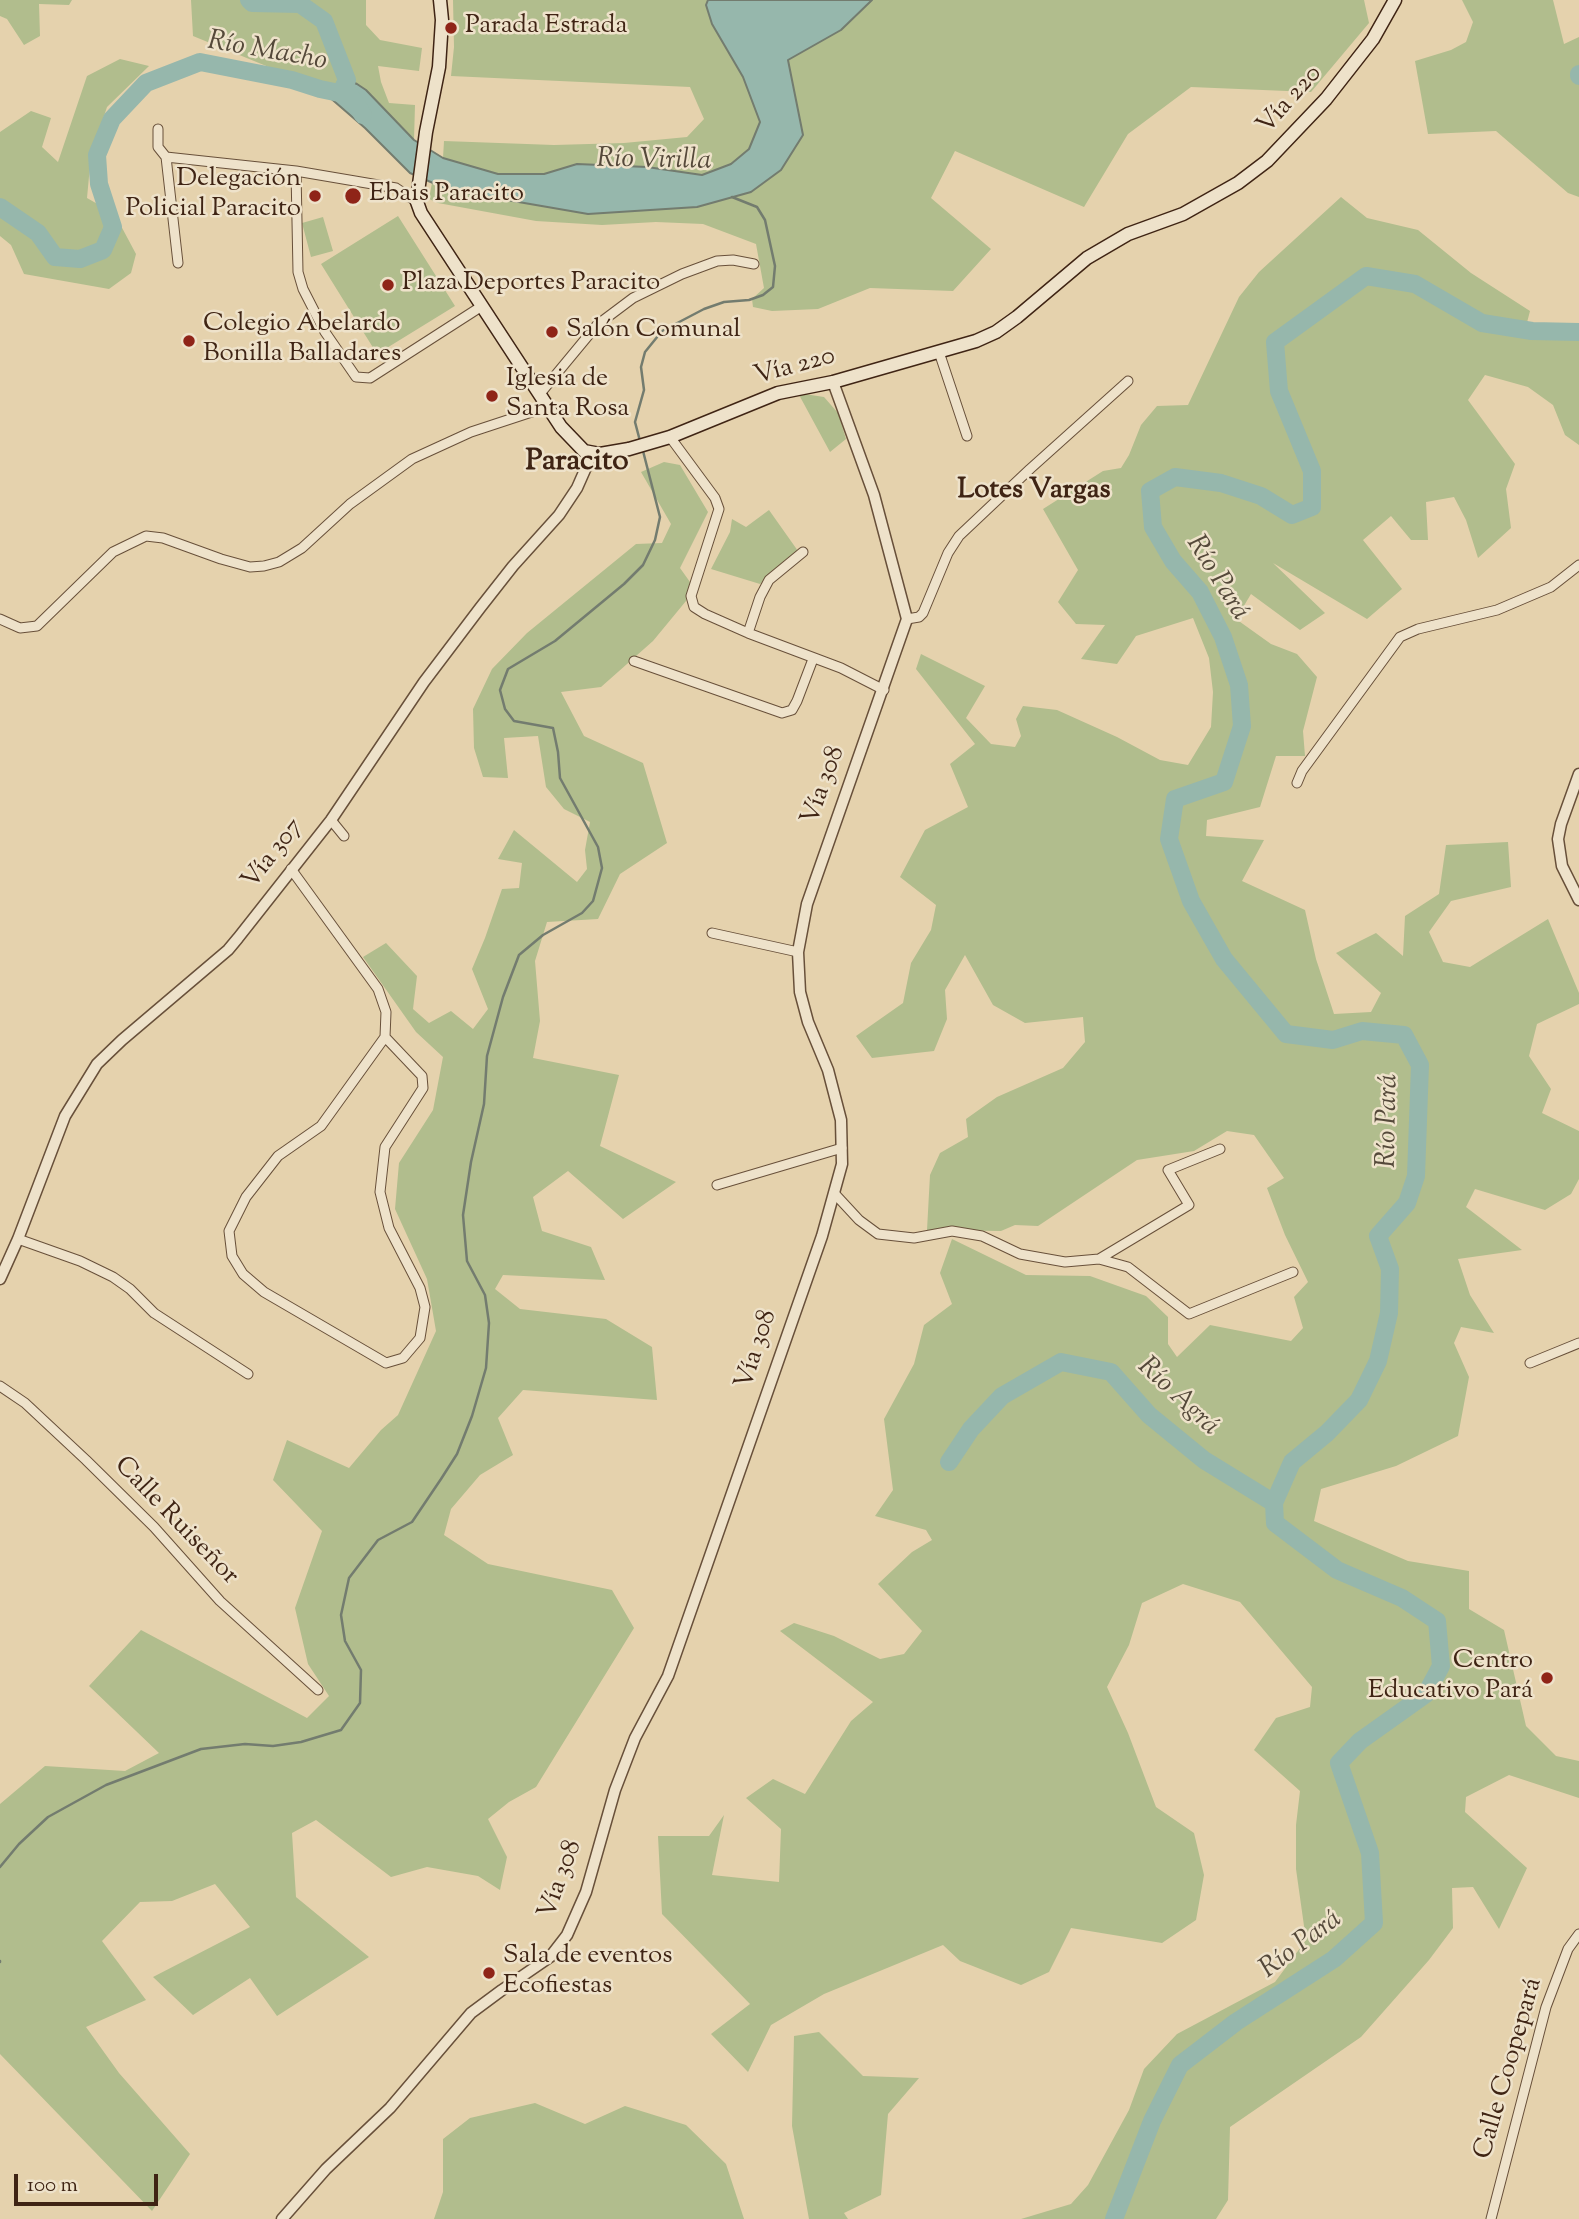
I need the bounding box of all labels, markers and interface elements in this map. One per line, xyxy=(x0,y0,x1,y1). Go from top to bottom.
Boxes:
place label: Parada Estrada xyxy=(465,12,627,44)
marker: Parada Estrada xyxy=(443,20,459,36)
water label: Río Macho xyxy=(205,26,329,80)
street label: Vía 220 xyxy=(1252,60,1330,142)
water label: Río Virilla xyxy=(596,144,712,180)
place label: Delegación Policial Paracito xyxy=(126,165,301,227)
place label: Ebais Paracito xyxy=(369,180,524,212)
marker: Ebais Paracito xyxy=(343,186,363,206)
marker: Delegación Policial Paracito xyxy=(307,188,323,204)
place label: Plaza Deportes Paracito xyxy=(402,269,660,301)
marker: Plaza Deportes Paracito xyxy=(380,277,396,293)
place label: Colegio Abelardo Bonilla Balladares xyxy=(203,310,401,372)
place label: Salón Comunal xyxy=(566,316,741,348)
marker: Salón Comunal xyxy=(544,324,560,340)
marker: Colegio Abelardo Bonilla Balladares xyxy=(181,333,197,349)
street label: Vía 220 xyxy=(751,342,839,394)
place label: Iglesia de Santa Rosa xyxy=(506,365,629,426)
marker: Iglesia de Santa Rosa xyxy=(484,388,500,404)
district label: Paracito xyxy=(525,446,629,482)
district label: Lotes Vargas xyxy=(957,475,1111,509)
water label: Río Pará xyxy=(1177,530,1255,628)
street label: Vía 308 xyxy=(796,742,854,830)
street label: Vía 307 xyxy=(237,813,311,897)
water label: Río Pará xyxy=(1372,1074,1408,1168)
street label: Vía 308 xyxy=(731,1306,785,1394)
water label: Río Agrá xyxy=(1129,1352,1225,1444)
street label: Calle Ruiseñor xyxy=(106,1451,244,1593)
place label: Centro Educativo Pará xyxy=(1368,1647,1533,1708)
marker: Centro Educativo Pará xyxy=(1539,1670,1555,1686)
street label: Vía 308 xyxy=(533,1836,591,1924)
water label: Río Pará xyxy=(1254,1904,1350,1988)
place label: Sala de eventos Ecofiestas xyxy=(503,1942,672,2004)
marker: Sala de eventos Ecofiestas xyxy=(481,1965,497,1981)
street label: Calle Coopepará xyxy=(1469,1975,1551,2163)
scale bar xyxy=(18,2160,161,2204)
text: 100 m xyxy=(27,2171,78,2201)

